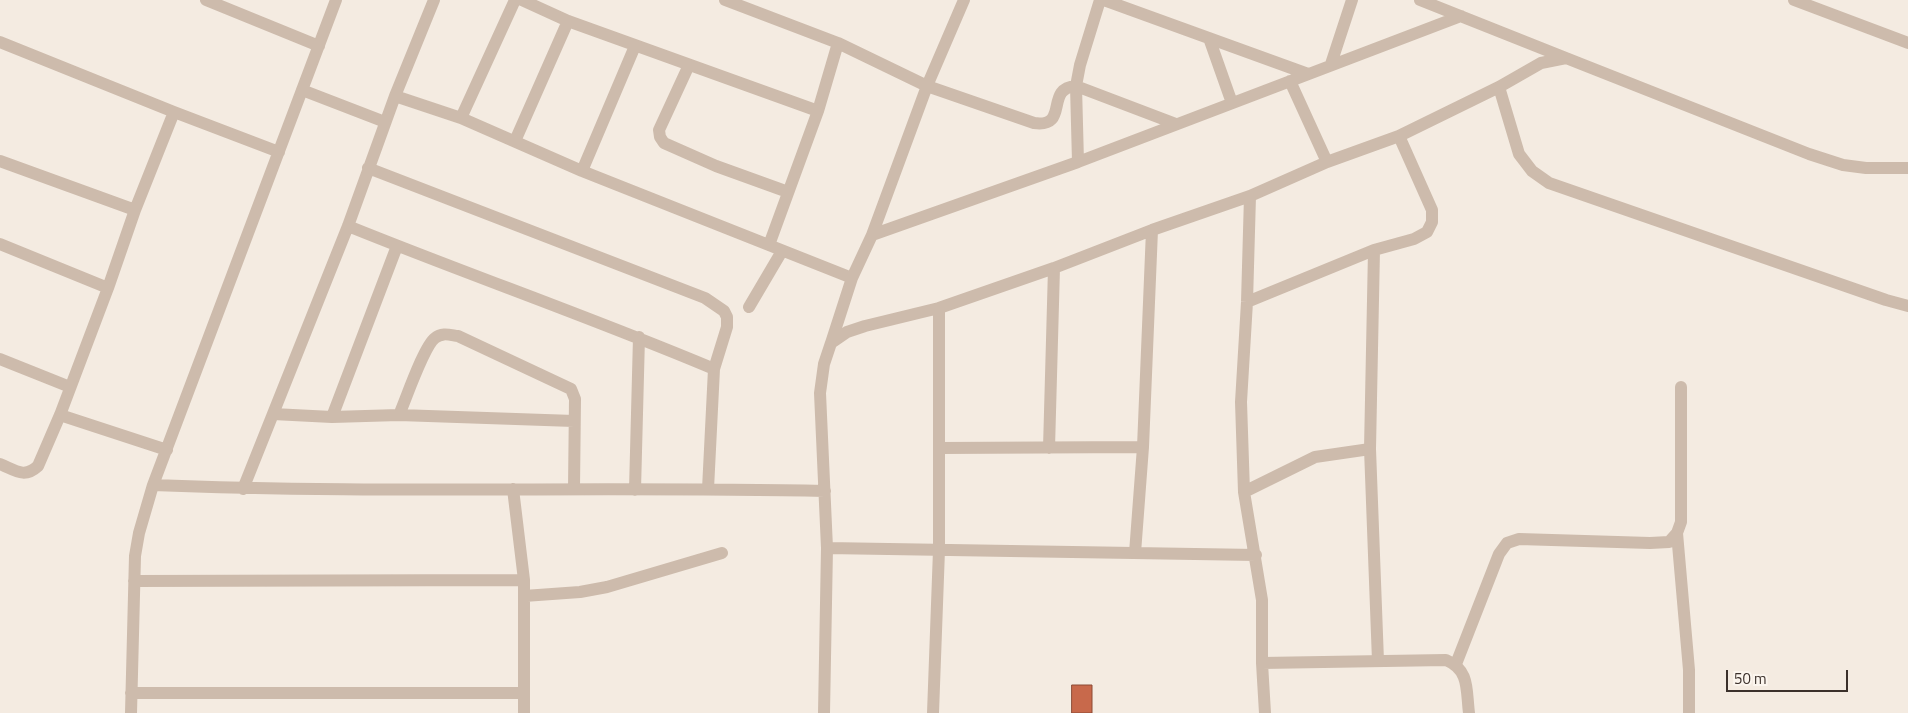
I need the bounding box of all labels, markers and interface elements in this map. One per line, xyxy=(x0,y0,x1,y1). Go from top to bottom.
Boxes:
scale bar xyxy=(1728,660,1850,692)
text: 50 m xyxy=(1734,667,1767,690)

